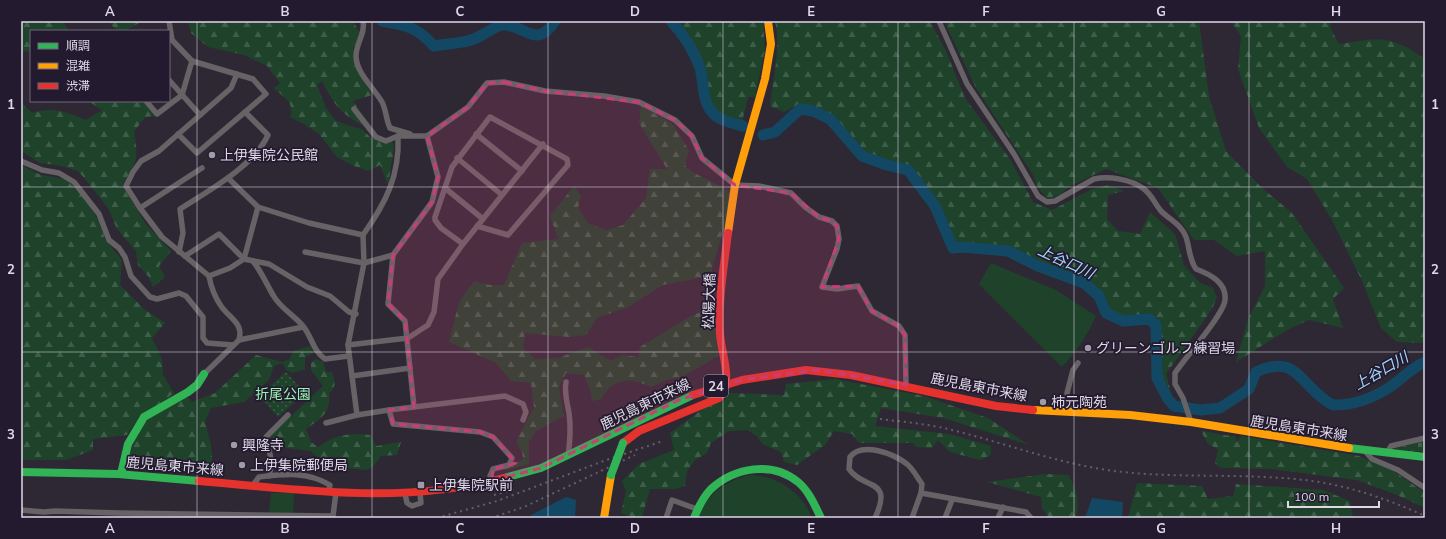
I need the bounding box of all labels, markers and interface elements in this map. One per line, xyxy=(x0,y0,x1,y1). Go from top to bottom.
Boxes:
text: A xyxy=(105,3,115,19)
text: B xyxy=(281,3,290,19)
text: C xyxy=(456,3,465,19)
text: D xyxy=(630,3,640,19)
text: E xyxy=(807,3,815,19)
text: F xyxy=(982,3,990,19)
text: G xyxy=(1156,3,1166,19)
text: H xyxy=(1331,3,1341,19)
legend xyxy=(30,30,170,102)
text: 順調 xyxy=(66,38,90,53)
text: 混雑 xyxy=(66,58,90,73)
text: 渋滞 xyxy=(66,78,90,93)
text: 1 xyxy=(7,96,15,112)
text: 1 xyxy=(1431,96,1439,112)
place label: 上伊集院公民館 xyxy=(220,146,318,164)
marker: 上伊集院公民館 xyxy=(207,150,217,160)
water label: 上谷口川 xyxy=(1035,240,1099,284)
text: 2 xyxy=(7,261,15,277)
text: 2 xyxy=(1431,261,1439,277)
street label: 松陽大橋 xyxy=(699,273,719,329)
place label: グリーンゴルフ練習場 xyxy=(1096,339,1235,357)
marker: グリーンゴルフ練習場 xyxy=(1083,343,1093,353)
water label: 上谷口川 xyxy=(1350,346,1413,394)
street label: 鹿児島東市来線 xyxy=(929,369,1029,405)
street label: 鹿児島東市来線 xyxy=(597,374,693,434)
road number: 24 xyxy=(704,375,728,397)
park label: 折尾公園 xyxy=(255,385,311,403)
place label: 柿元陶苑 xyxy=(1051,393,1107,411)
marker: 柿元陶苑 xyxy=(1038,397,1048,407)
street label: 鹿児島東市来線 xyxy=(1249,411,1349,445)
text: 3 xyxy=(7,426,15,442)
text: 3 xyxy=(1431,426,1439,442)
place label: 興隆寺 xyxy=(242,436,284,454)
marker: 興隆寺 xyxy=(229,440,239,450)
street label: 鹿児島東市来線 xyxy=(125,453,225,479)
place label: 上伊集院郵便局 xyxy=(250,456,348,474)
marker: 上伊集院郵便局 xyxy=(237,460,247,470)
place label: 上伊集院駅前 xyxy=(429,476,513,494)
marker: 上伊集院駅前 xyxy=(416,480,426,490)
scale bar xyxy=(1288,483,1379,509)
text: 100 m xyxy=(1294,489,1329,504)
text: A xyxy=(105,520,115,536)
text: B xyxy=(281,520,290,536)
text: C xyxy=(456,520,465,536)
text: D xyxy=(630,520,640,536)
text: E xyxy=(807,520,815,536)
text: F xyxy=(982,520,990,536)
text: G xyxy=(1156,520,1166,536)
text: H xyxy=(1331,520,1341,536)

